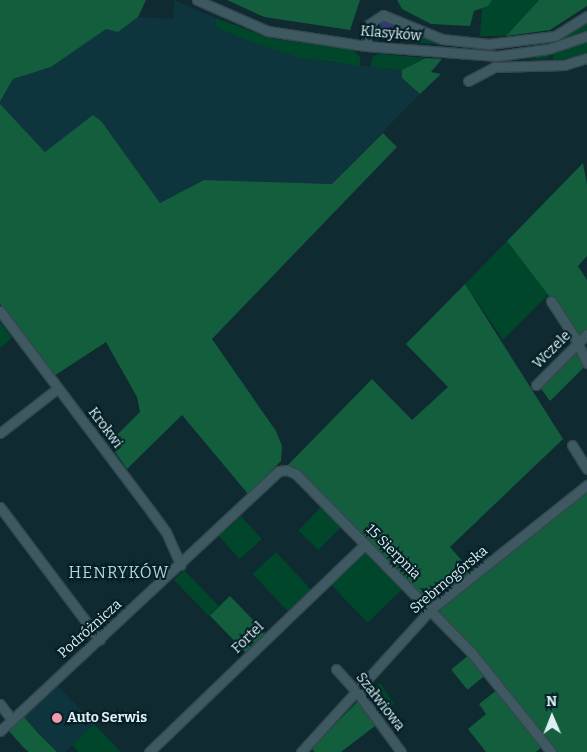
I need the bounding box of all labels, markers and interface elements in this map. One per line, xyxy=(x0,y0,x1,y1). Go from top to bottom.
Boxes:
street label: Klasyków xyxy=(360,23,422,45)
street label: Wczele xyxy=(530,328,574,372)
street label: Krokwi xyxy=(84,404,126,452)
street label: 15 Sierpnia xyxy=(362,521,424,583)
street label: Srebrnogórska xyxy=(407,543,491,617)
district label: HENRYKÓW xyxy=(68,563,170,583)
street label: Podróżnicza xyxy=(55,596,125,662)
street label: Fortel xyxy=(228,619,268,657)
street label: Szałwiowa xyxy=(352,670,408,734)
north arrow xyxy=(527,692,577,742)
text: N xyxy=(546,693,557,710)
place label: Auto Serwis xyxy=(67,710,147,726)
marker: Auto Serwis xyxy=(51,712,63,724)

